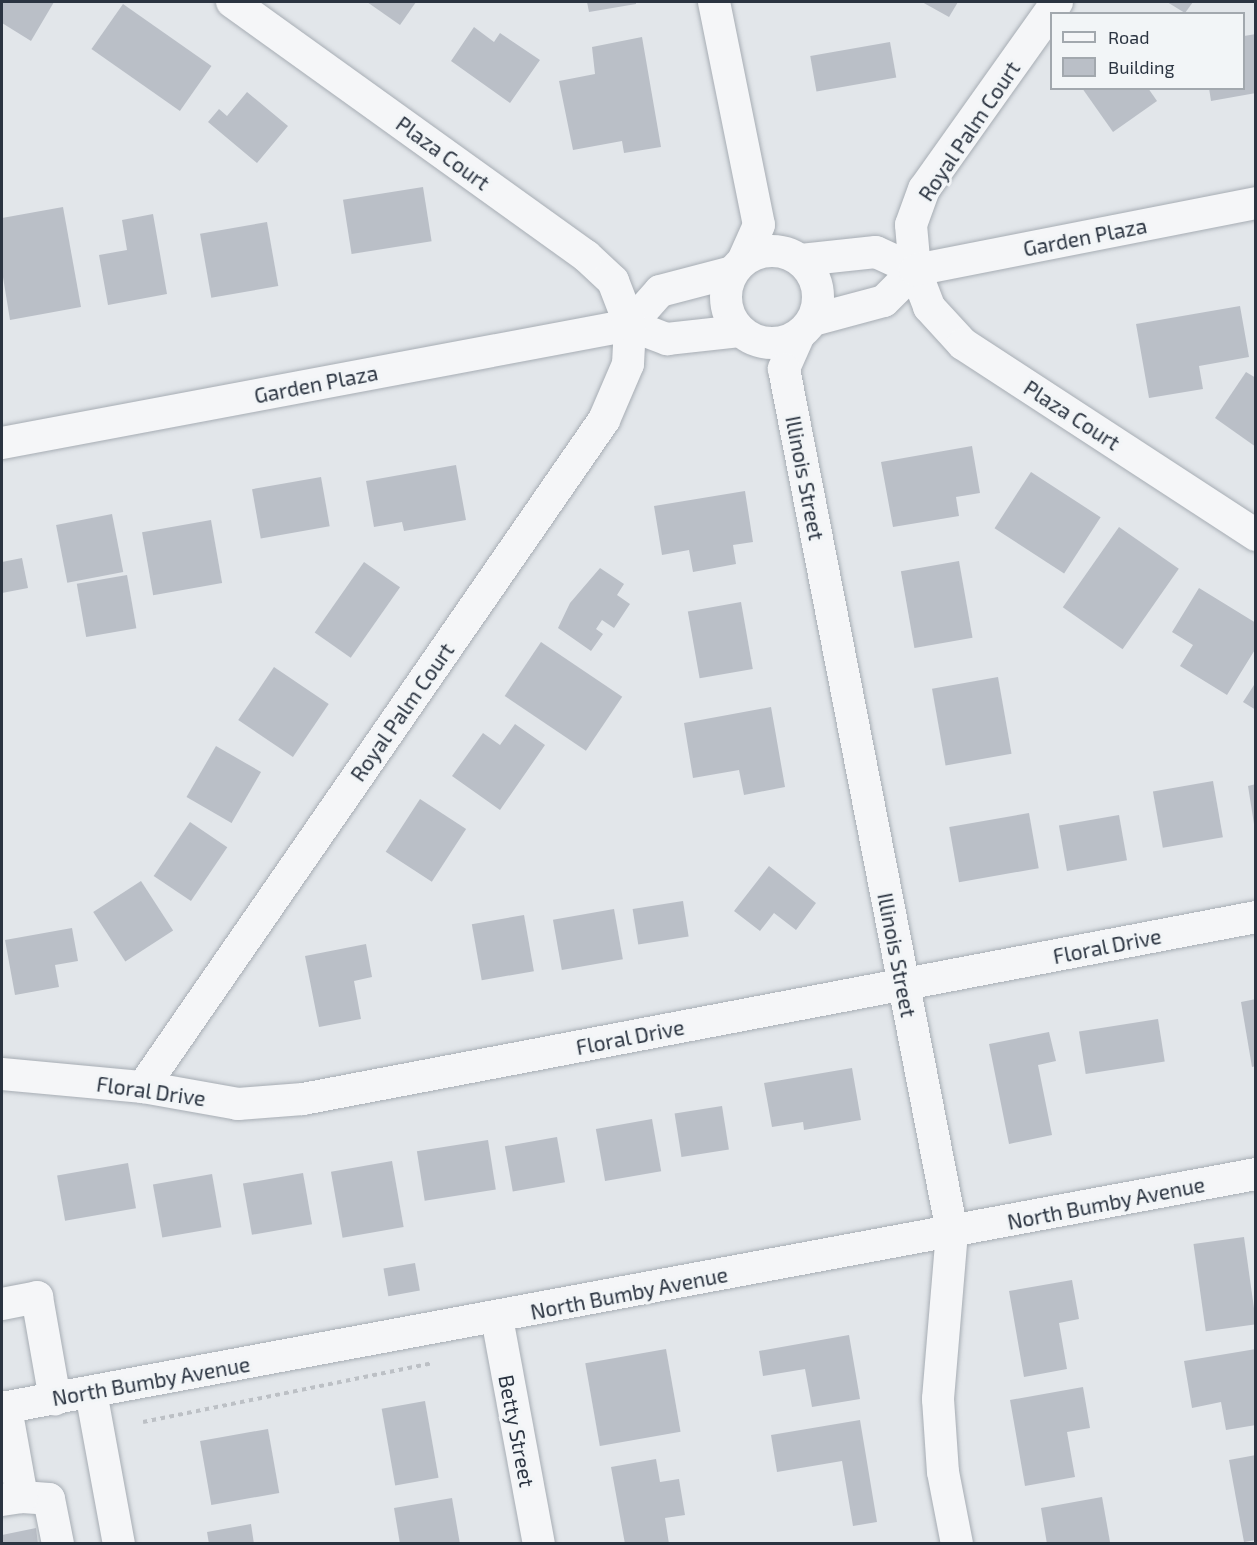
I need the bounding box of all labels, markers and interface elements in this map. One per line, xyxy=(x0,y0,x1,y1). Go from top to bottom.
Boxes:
legend xyxy=(1050,12,1245,90)
text: Road xyxy=(1108,26,1149,48)
street label: Royal Palm Court xyxy=(913,56,1025,206)
text: Building xyxy=(1108,56,1175,78)
street label: Plaza Court xyxy=(391,111,495,195)
street label: Garden Plaza xyxy=(1021,213,1149,261)
street label: Garden Plaza xyxy=(252,360,380,408)
street label: Plaza Court xyxy=(1019,375,1125,455)
street label: Illinois Street xyxy=(781,414,829,542)
street label: Royal Palm Court xyxy=(345,638,459,786)
street label: Illinois Street xyxy=(873,891,921,1019)
street label: Floral Drive xyxy=(1051,923,1163,969)
street label: Floral Drive xyxy=(574,1014,686,1060)
street label: Floral Drive xyxy=(95,1071,207,1111)
street label: North Bumby Avenue xyxy=(1005,1171,1207,1235)
street label: North Bumby Avenue xyxy=(528,1261,730,1325)
street label: North Bumby Avenue xyxy=(50,1351,252,1411)
street label: Betty Street xyxy=(494,1372,540,1490)

